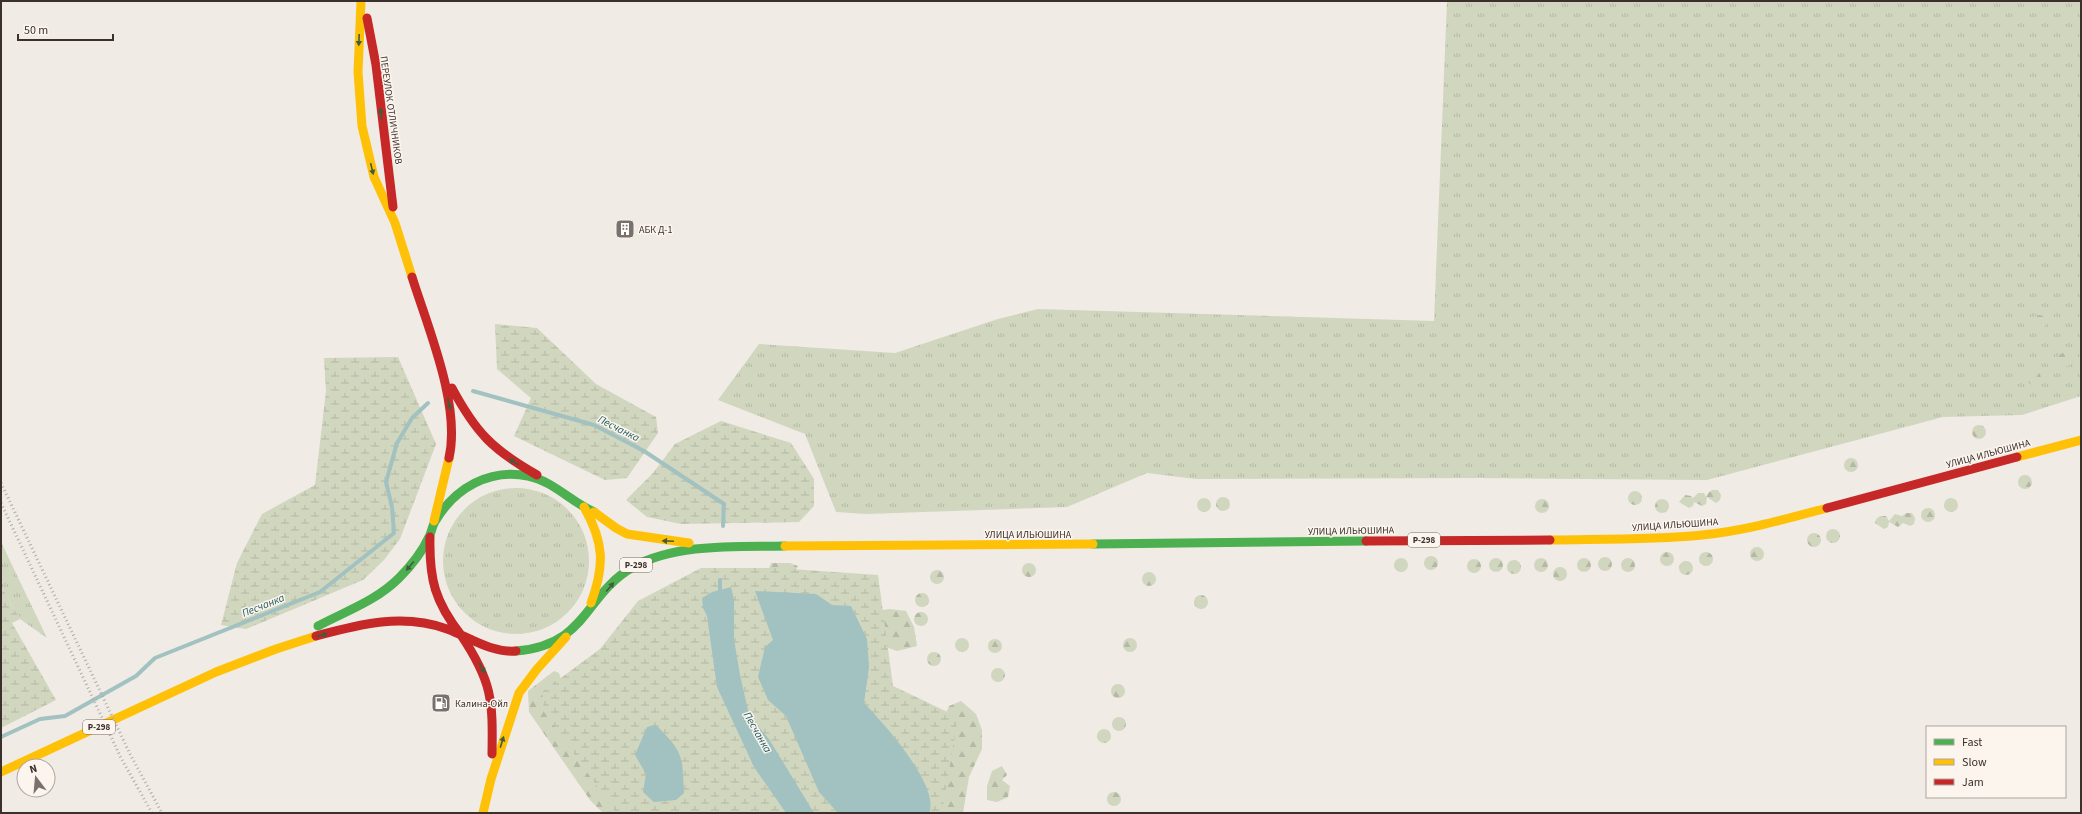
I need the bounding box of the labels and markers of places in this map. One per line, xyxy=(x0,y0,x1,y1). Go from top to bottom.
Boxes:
building icon: АБК Д-1 xyxy=(614,218,636,240)
place label: АБК Д-1 xyxy=(639,223,672,237)
fuel station icon: Калина-Ойл xyxy=(430,692,452,714)
place label: Калина-Ойл xyxy=(455,697,508,711)

